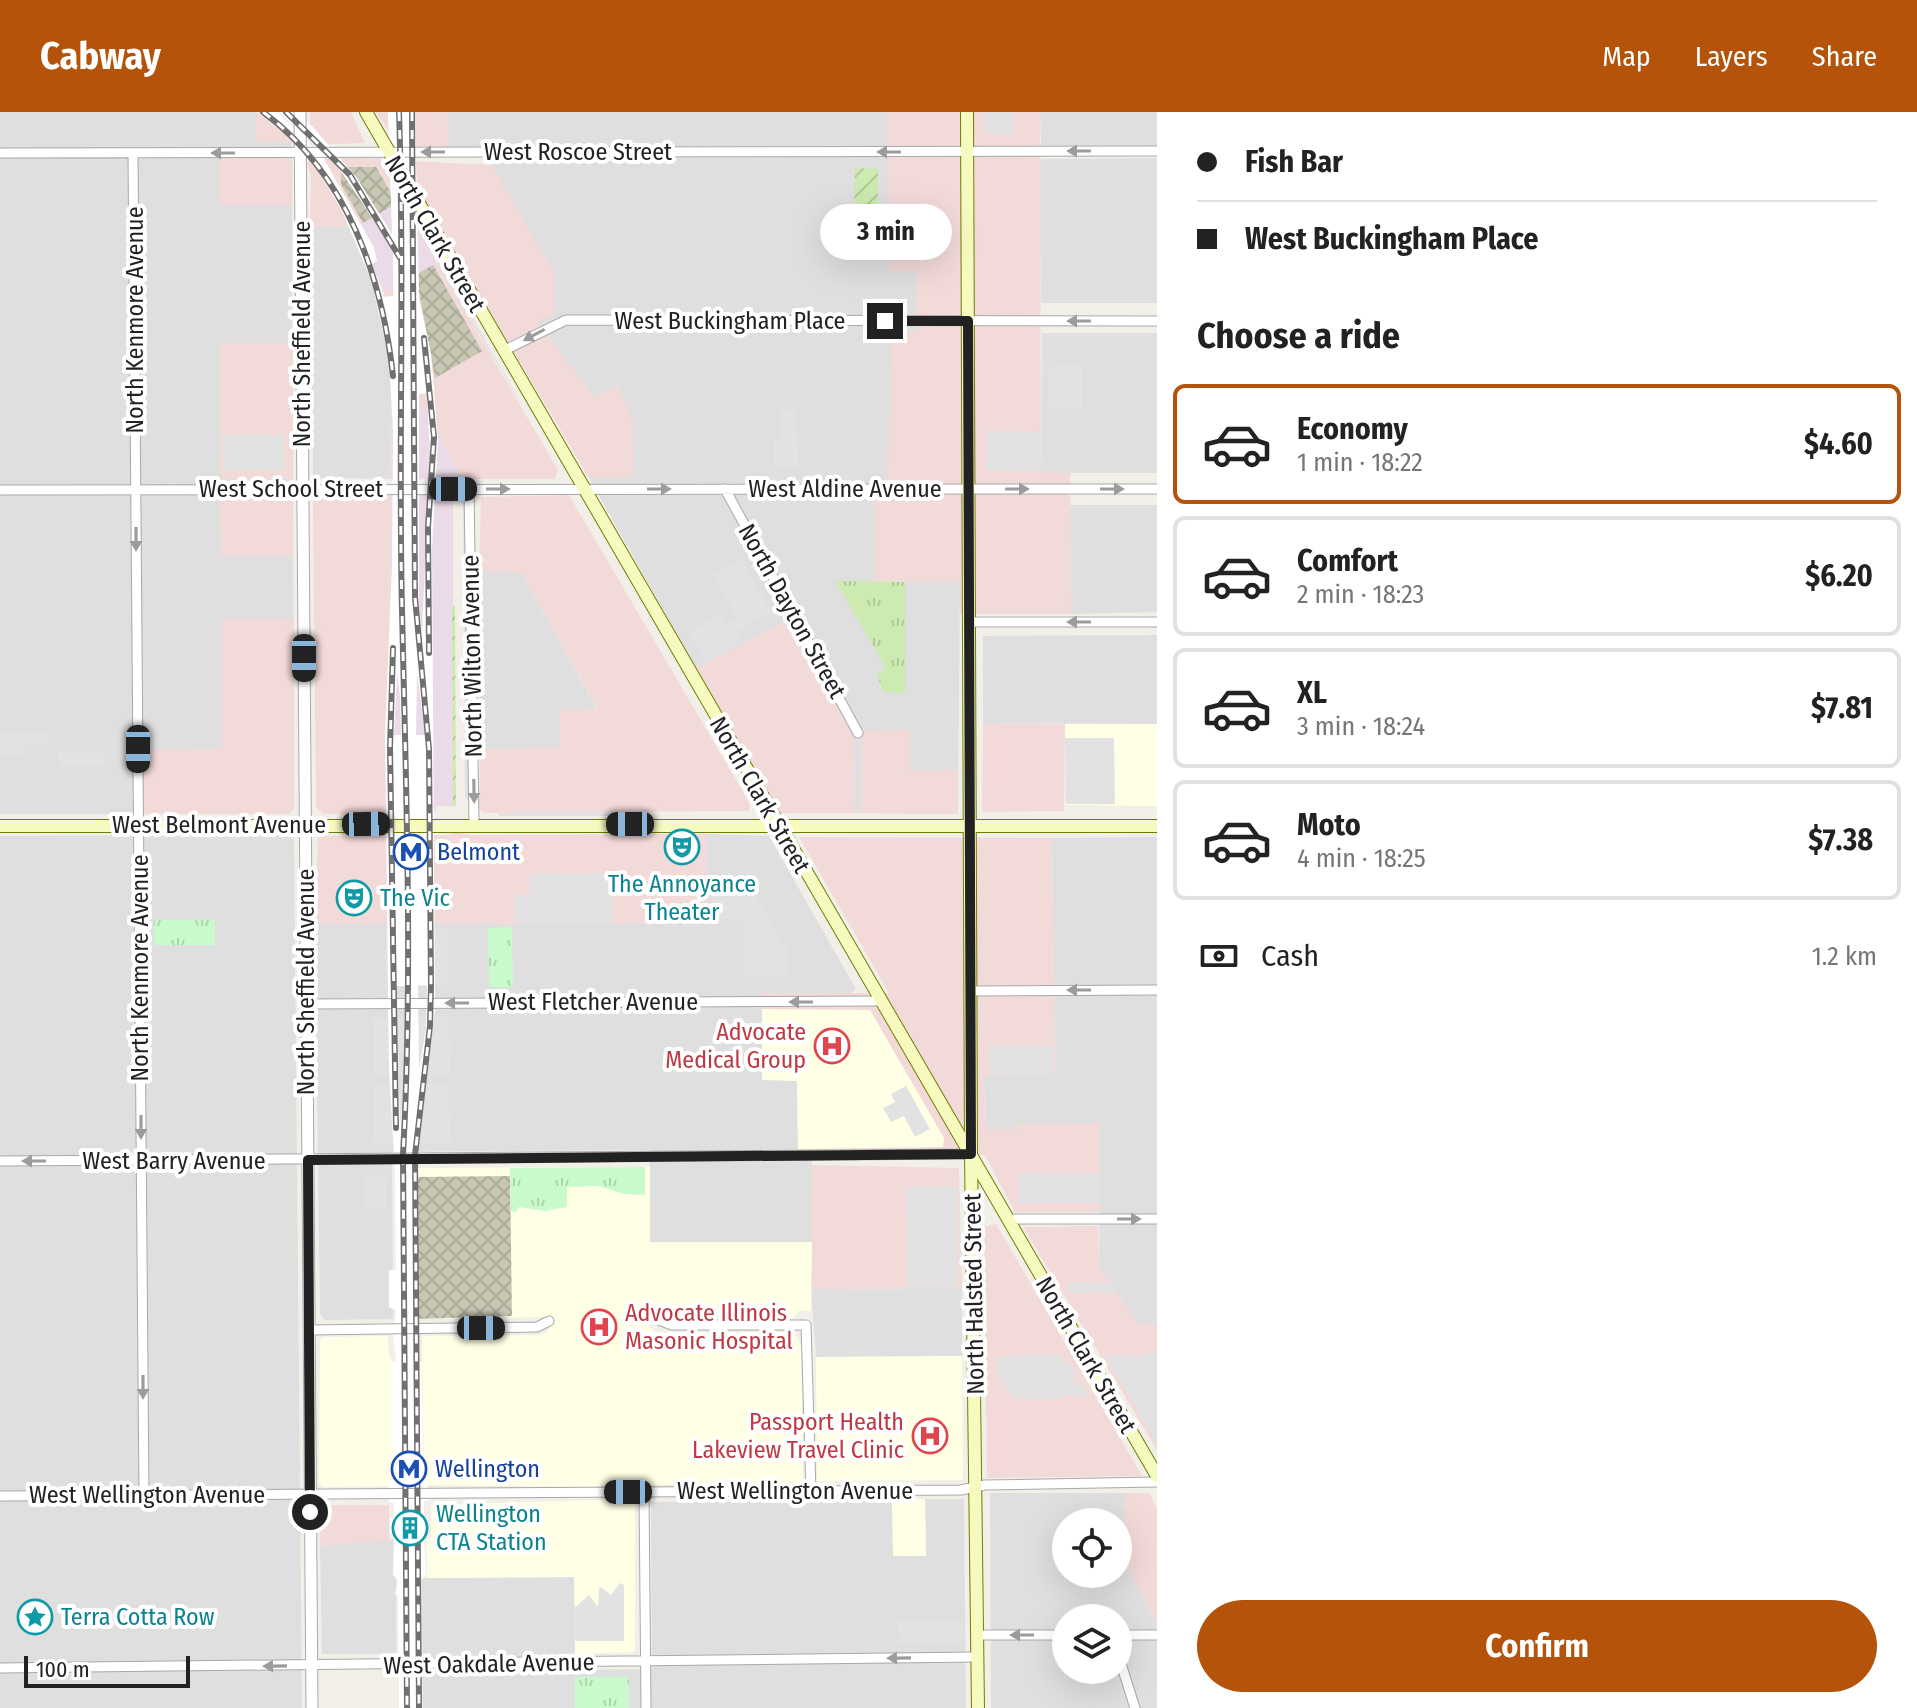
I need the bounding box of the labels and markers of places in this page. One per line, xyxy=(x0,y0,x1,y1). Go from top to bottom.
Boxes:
theatre icon: The Annoyance Theater xyxy=(663,828,701,866)
metro station icon: Belmont xyxy=(392,833,430,871)
place label: Belmont xyxy=(437,838,520,866)
place label: The Annoyance Theater xyxy=(608,870,756,926)
theatre icon: The Vic xyxy=(335,879,373,917)
place label: The Vic xyxy=(380,884,450,912)
place label: Advocate Medical Group xyxy=(665,1018,806,1074)
hospital icon: Advocate Medical Group xyxy=(813,1027,851,1065)
place label: Advocate Illinois Masonic Hospital xyxy=(625,1299,793,1355)
hospital icon: Advocate Illinois Masonic Hospital xyxy=(580,1308,618,1346)
place label: Passport Health Lakeview Travel Clinic xyxy=(692,1408,904,1464)
hospital icon: Passport Health Lakeview Travel Clinic xyxy=(911,1417,949,1455)
metro station icon: Wellington xyxy=(390,1450,428,1488)
place label: Wellington xyxy=(435,1455,540,1483)
place label: Wellington CTA Station xyxy=(436,1500,547,1556)
building icon: Wellington CTA Station xyxy=(391,1509,429,1547)
place icon: Terra Cotta Row xyxy=(16,1598,54,1636)
place label: Terra Cotta Row xyxy=(61,1603,215,1631)

